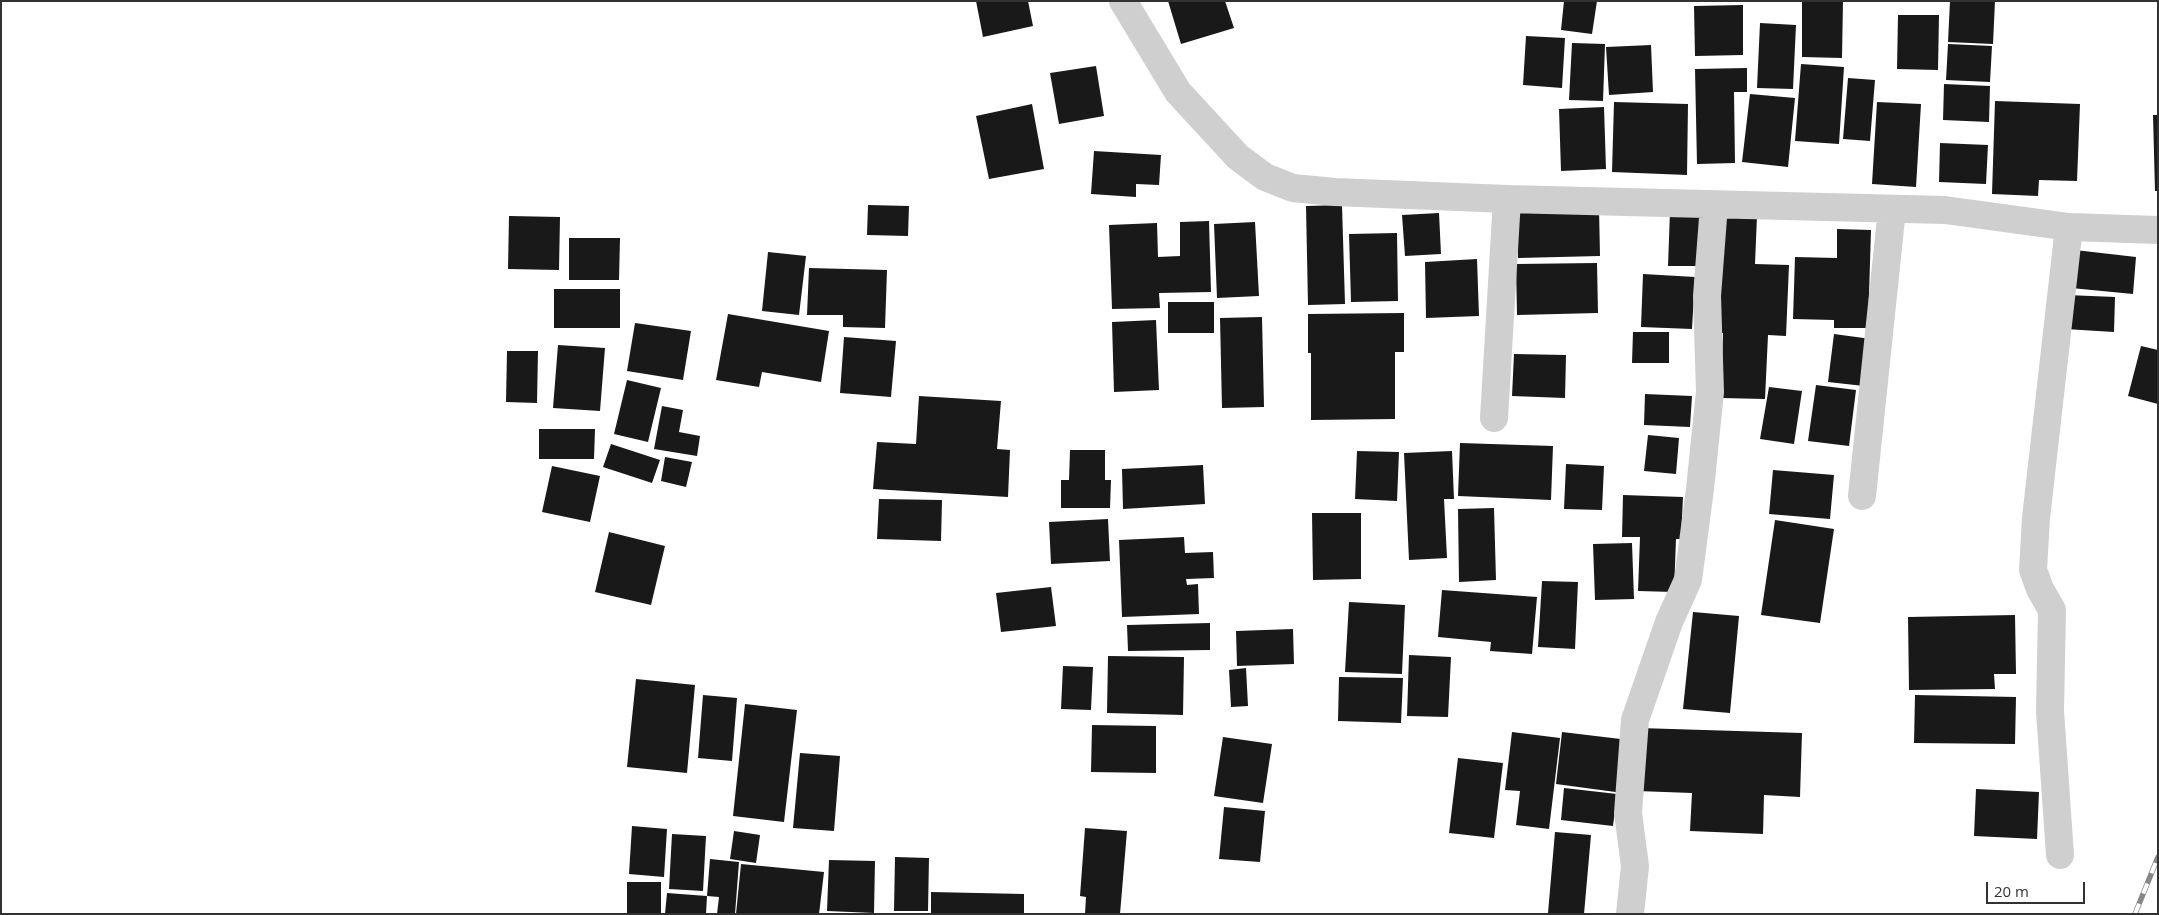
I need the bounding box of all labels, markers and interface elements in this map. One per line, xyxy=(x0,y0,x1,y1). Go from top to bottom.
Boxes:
scale bar xyxy=(1989,872,2088,904)
text: 20 m xyxy=(1994,881,2029,901)

